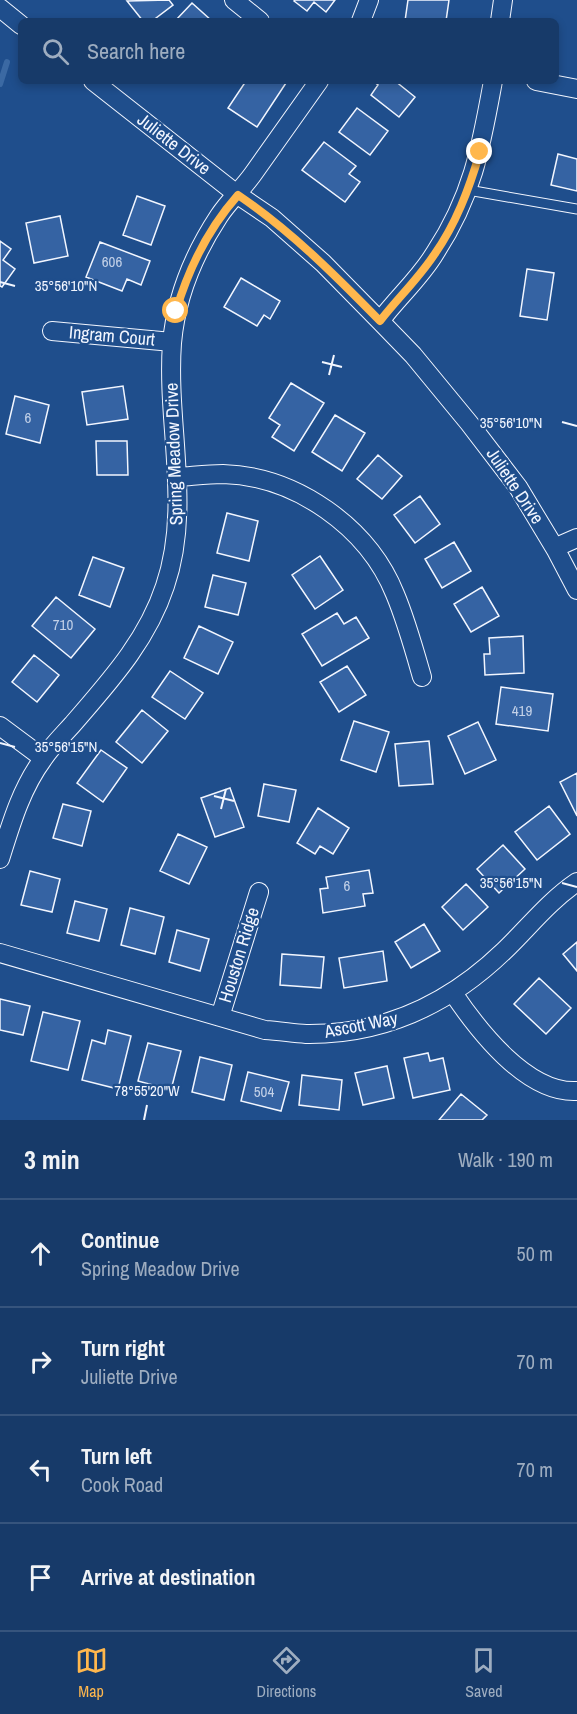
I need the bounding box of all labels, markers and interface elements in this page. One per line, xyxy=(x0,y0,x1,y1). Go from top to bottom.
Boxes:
search box xyxy=(18,18,559,84)
icon: search xyxy=(39,35,72,68)
text: Search here xyxy=(87,36,185,66)
street label: Juliette Drive xyxy=(132,107,216,180)
route end xyxy=(466,138,492,164)
house number: 606 xyxy=(102,251,122,272)
text: 35°56'10"N xyxy=(35,275,97,296)
route start xyxy=(162,297,188,323)
street label: Ingram Court xyxy=(68,319,156,352)
street label: Spring Meadow Drive xyxy=(159,382,188,526)
house number: 6 xyxy=(25,407,32,428)
text: 35°56'10"N xyxy=(480,412,542,433)
street label: Juliette Drive xyxy=(481,443,550,529)
house number: 710 xyxy=(53,614,73,635)
house number: 419 xyxy=(512,700,532,721)
text: 35°56'15"N xyxy=(35,736,97,757)
text: 35°56'15"N xyxy=(480,872,542,893)
house number: 6 xyxy=(344,875,351,896)
street label: Houston Ridge xyxy=(212,904,265,1006)
street label: Ascott Way xyxy=(321,1005,400,1044)
text: 78°55'20"W xyxy=(114,1080,180,1101)
house number: 504 xyxy=(254,1081,274,1102)
text: 3 min xyxy=(24,1142,80,1177)
text: Walk · 190 m xyxy=(458,1146,553,1173)
text: Continue xyxy=(81,1225,159,1255)
icon: ahead xyxy=(24,1237,57,1270)
text: 50 m xyxy=(517,1240,553,1267)
text: Spring Meadow Drive xyxy=(81,1255,240,1282)
text: Turn right xyxy=(81,1333,165,1363)
icon: right xyxy=(24,1345,57,1378)
text: 70 m xyxy=(517,1348,553,1375)
text: Juliette Drive xyxy=(81,1363,178,1390)
text: Turn left xyxy=(81,1441,152,1471)
icon: left xyxy=(24,1453,57,1486)
text: 70 m xyxy=(517,1456,553,1483)
text: Cook Road xyxy=(81,1471,163,1498)
icon: arrive xyxy=(24,1561,57,1594)
text: Arrive at destination xyxy=(81,1562,255,1592)
tab: Map xyxy=(75,1644,108,1702)
tab: Directions xyxy=(257,1644,316,1702)
tab: Saved xyxy=(465,1644,503,1702)

